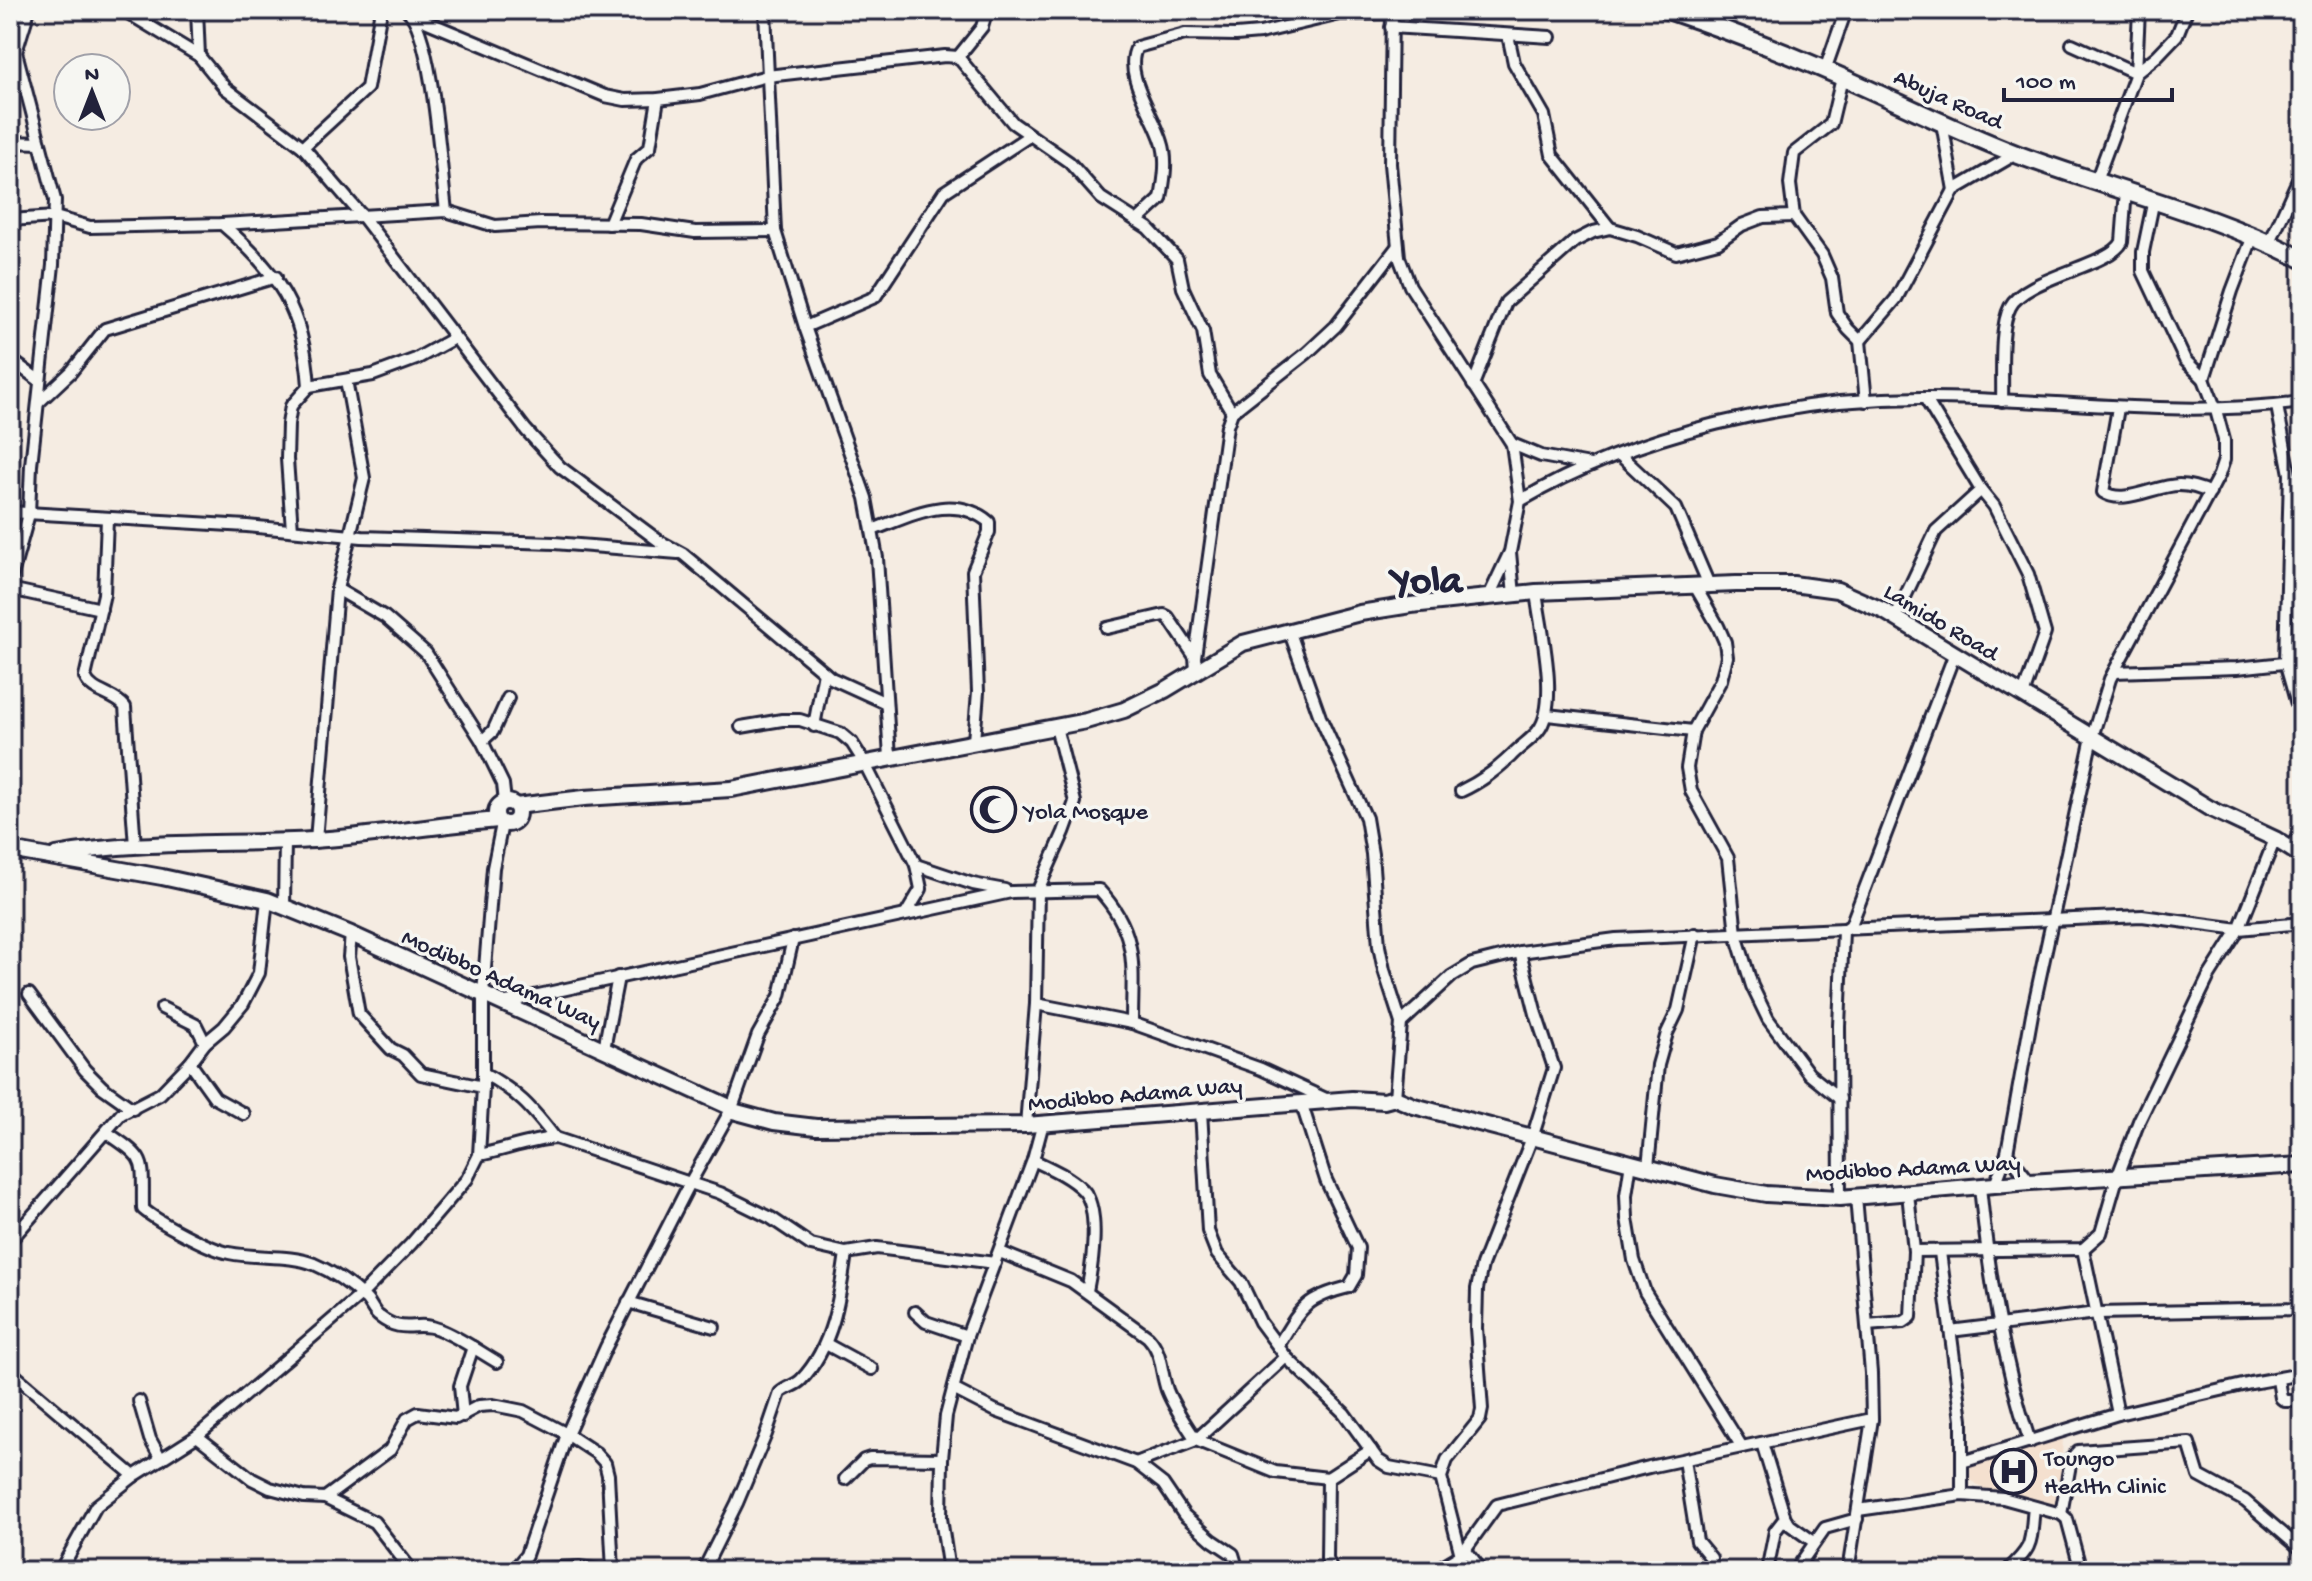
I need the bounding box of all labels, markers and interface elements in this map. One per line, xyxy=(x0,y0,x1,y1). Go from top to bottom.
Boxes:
north arrow xyxy=(52,52,132,132)
scale bar xyxy=(2004,52,2172,102)
text: N xyxy=(85,63,99,89)
street label: Abuja Road xyxy=(1888,64,2008,139)
text: 100 m xyxy=(2015,69,2076,98)
district label: Yola xyxy=(1388,560,1464,607)
street label: Lamido Road xyxy=(1877,578,2005,671)
mosque icon: Yola Mosque xyxy=(969,786,1017,834)
place label: Yola Mosque xyxy=(1022,799,1148,828)
street label: Modibbo Adama Way xyxy=(396,924,605,1038)
street label: Modibbo Adama Way xyxy=(1027,1073,1244,1120)
street label: Modibbo Adama Way xyxy=(1805,1150,2021,1191)
place label: Toungo Health Clinic xyxy=(2042,1446,2166,1503)
hospital icon: Toungo Health Clinic xyxy=(1989,1447,2037,1495)

